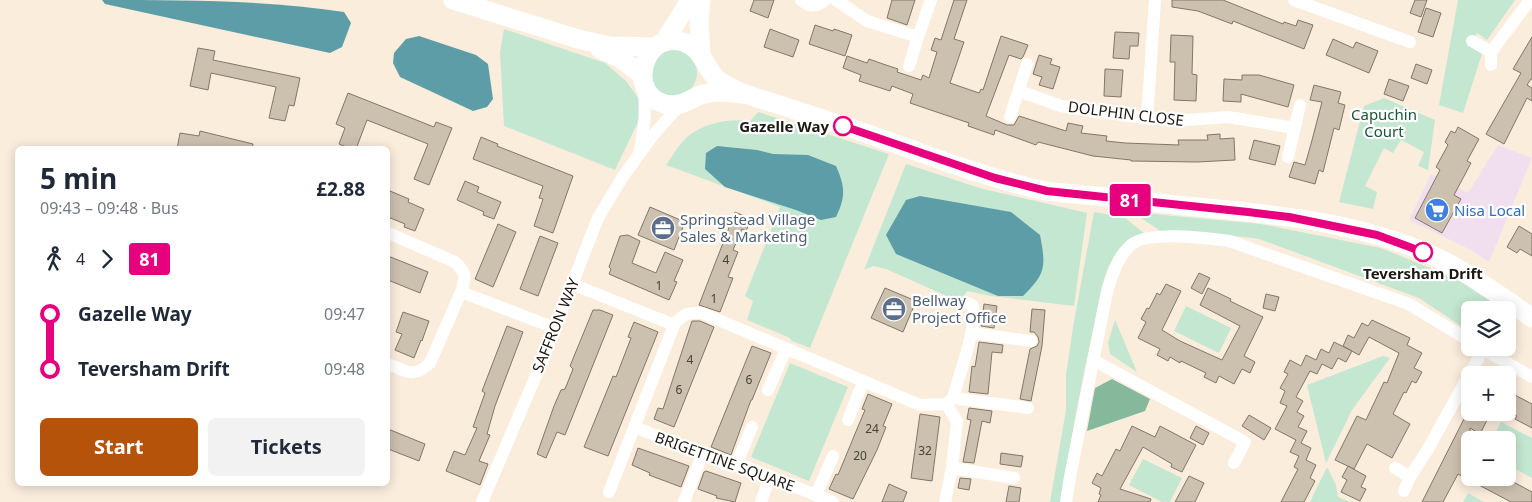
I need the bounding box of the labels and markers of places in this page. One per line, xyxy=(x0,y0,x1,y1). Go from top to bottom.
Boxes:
place label: Gazelle Way xyxy=(739,116,829,136)
marker: Gazelle Way xyxy=(833,116,853,136)
supermarket icon: Nisa Local xyxy=(1424,197,1450,223)
place label: Nisa Local xyxy=(1454,200,1525,220)
place label: Springstead Village Sales & Marketing xyxy=(680,209,815,246)
office icon: Springstead Village Sales & Marketing xyxy=(650,215,676,241)
marker: Teversham Drift xyxy=(1413,242,1433,262)
place label: Teversham Drift xyxy=(1363,263,1483,283)
place label: Bellway Project Office xyxy=(912,290,1006,327)
office icon: Bellway Project Office xyxy=(881,296,907,322)

